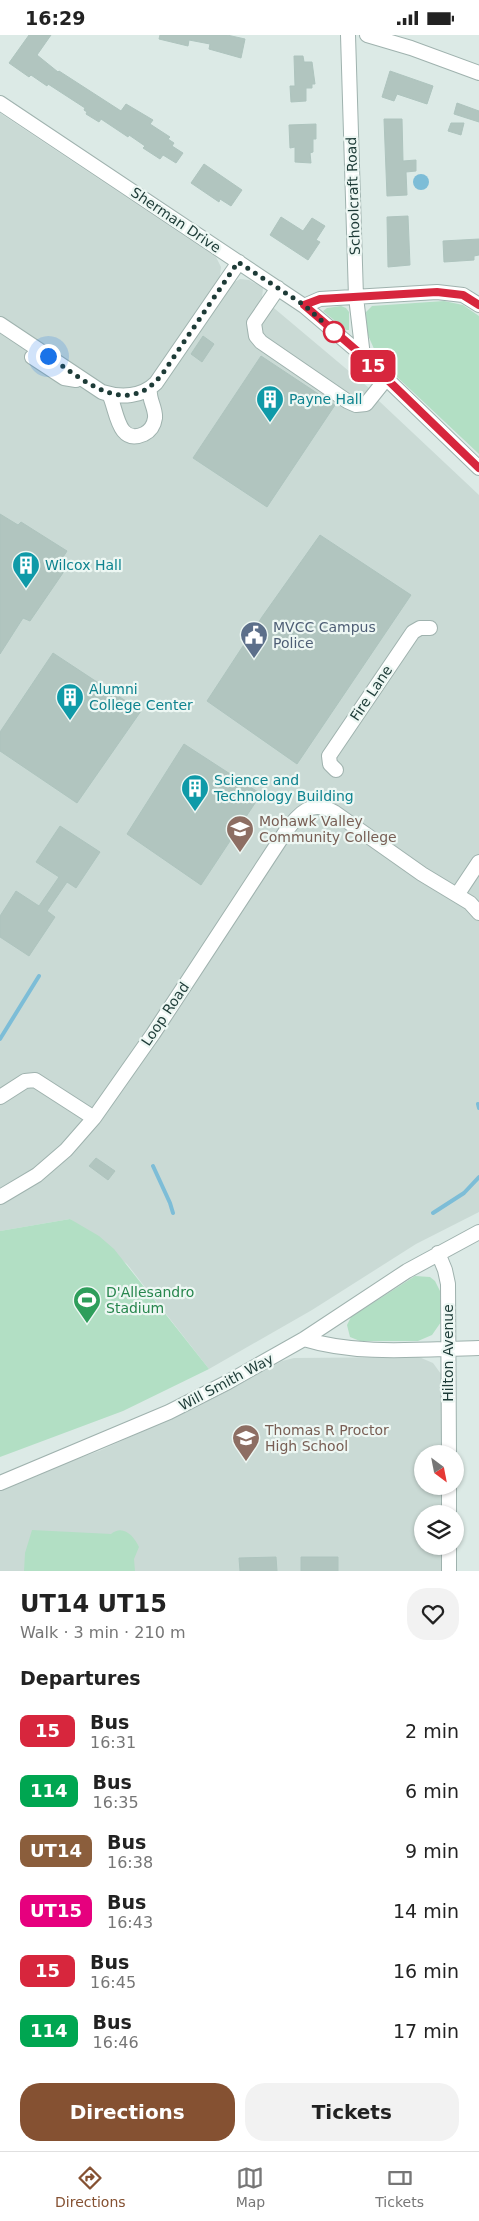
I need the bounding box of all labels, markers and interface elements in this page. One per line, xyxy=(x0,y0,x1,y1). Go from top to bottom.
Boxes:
text: 16:29 xyxy=(25,7,85,29)
street label: Schoolcraft Road xyxy=(343,137,363,255)
street label: Sherman Drive xyxy=(128,184,224,256)
unlabelled marker xyxy=(323,321,345,343)
your location xyxy=(36,344,61,369)
line badge: 15 xyxy=(350,350,396,382)
text: 15 xyxy=(360,355,386,376)
building icon: Payne Hall xyxy=(255,384,285,423)
place label: Payne Hall xyxy=(289,391,363,407)
building icon: Wilcox Hall xyxy=(11,550,41,589)
place label: Wilcox Hall xyxy=(45,557,122,573)
place label: MVCC Campus Police xyxy=(273,619,376,651)
public building icon: MVCC Campus Police xyxy=(239,620,269,659)
street label: Fire Lane xyxy=(347,662,395,724)
place label: Alumni College Center xyxy=(89,681,193,713)
building icon: Alumni College Center xyxy=(55,682,85,721)
place label: Science and Technology Building xyxy=(213,772,354,804)
building icon: Science and Technology Building xyxy=(180,773,210,812)
place label: Mohawk Valley Community College xyxy=(259,813,397,845)
school or university icon: Mohawk Valley Community College xyxy=(225,814,255,853)
street label: Loop Road xyxy=(138,979,192,1049)
place label: D'Allesandro Stadium xyxy=(106,1284,194,1316)
sports icon: D'Allesandro Stadium xyxy=(72,1285,102,1324)
street label: Hilton Avenue xyxy=(440,1304,456,1402)
street label: Will Smith Way xyxy=(176,1350,276,1414)
place label: Thomas R Proctor High School xyxy=(264,1422,389,1454)
school or university icon: Thomas R Proctor High School xyxy=(231,1423,261,1462)
north arrow xyxy=(414,1445,464,1495)
map controls xyxy=(414,1445,464,1555)
button: layers xyxy=(414,1505,464,1555)
button: heart xyxy=(407,1588,459,1640)
text: UT14 UT15 xyxy=(20,1590,167,1618)
text: Walk · 3 min · 210 m xyxy=(20,1623,185,1642)
text: Departures xyxy=(20,1667,141,1689)
text: Bus xyxy=(90,1711,129,1733)
text: 15 xyxy=(35,1720,60,1741)
text: 2 min xyxy=(405,1720,459,1742)
text: 16:31 xyxy=(90,1733,136,1752)
text: Bus xyxy=(93,1771,132,1793)
text: 114 xyxy=(30,1780,68,1801)
text: 6 min xyxy=(405,1780,459,1802)
text: 16:35 xyxy=(93,1793,139,1812)
text: Bus xyxy=(107,1831,146,1853)
text: UT14 xyxy=(30,1840,82,1861)
text: 9 min xyxy=(405,1840,459,1862)
text: 16:38 xyxy=(107,1853,153,1872)
text: Bus xyxy=(107,1891,146,1913)
text: UT15 xyxy=(30,1900,82,1921)
text: 14 min xyxy=(393,1900,459,1922)
text: 16:43 xyxy=(107,1913,153,1932)
text: Bus xyxy=(90,1951,129,1973)
text: 15 xyxy=(35,1960,60,1981)
text: 16 min xyxy=(393,1960,459,1982)
text: 16:45 xyxy=(90,1973,136,1992)
text: Bus xyxy=(93,2011,132,2033)
text: 114 xyxy=(30,2020,68,2041)
text: 17 min xyxy=(393,2020,459,2042)
text: 16:46 xyxy=(93,2033,139,2052)
button: Directions xyxy=(20,2083,235,2141)
button: Tickets xyxy=(245,2083,459,2141)
tab: Directions xyxy=(55,2164,126,2210)
tab: Map xyxy=(236,2164,265,2210)
tab: Tickets xyxy=(375,2164,424,2210)

